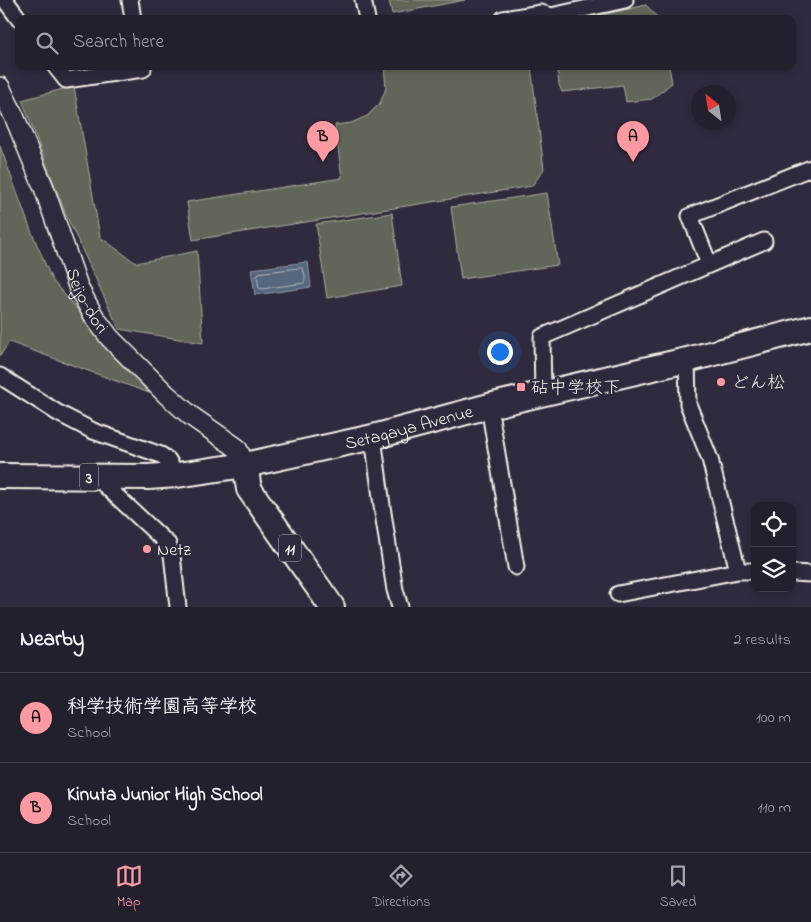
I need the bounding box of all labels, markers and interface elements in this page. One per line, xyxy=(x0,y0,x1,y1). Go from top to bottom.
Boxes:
search box xyxy=(15,15,796,70)
icon: search xyxy=(33,29,61,57)
text: Search here xyxy=(73,29,164,56)
north arrow xyxy=(691,85,736,130)
pin: B xyxy=(307,121,339,162)
pin: A xyxy=(617,121,649,162)
street label: Seijo-dori xyxy=(58,265,114,340)
your location xyxy=(487,339,513,365)
place label: どん松 xyxy=(731,371,785,397)
place label: 砧中学校下 xyxy=(531,376,621,402)
marker: どん松 xyxy=(715,376,727,388)
marker: 砧中学校下 xyxy=(515,381,527,393)
street label: Setagaya Avenue xyxy=(343,400,477,458)
road number: 3 xyxy=(80,464,98,491)
map controls xyxy=(751,502,796,592)
button: locate xyxy=(751,502,796,547)
road number: 11 xyxy=(279,534,301,562)
place label: Netz xyxy=(157,538,191,564)
marker: Netz xyxy=(141,543,153,555)
button: layers xyxy=(751,547,796,592)
text: Nearby xyxy=(20,625,84,655)
text: 2 results xyxy=(733,628,791,652)
text: 科学技術学園高等学校 xyxy=(67,694,257,721)
text: A xyxy=(31,706,41,730)
text: 100 m xyxy=(756,706,791,730)
text: School xyxy=(67,721,111,745)
text: Kinuta Junior High School xyxy=(67,782,263,809)
text: B xyxy=(31,796,41,820)
text: 110 m xyxy=(757,796,791,820)
text: School xyxy=(67,809,111,833)
tab: Map xyxy=(115,862,143,913)
tab: Directions xyxy=(372,862,430,913)
tab: Saved xyxy=(660,862,696,913)

